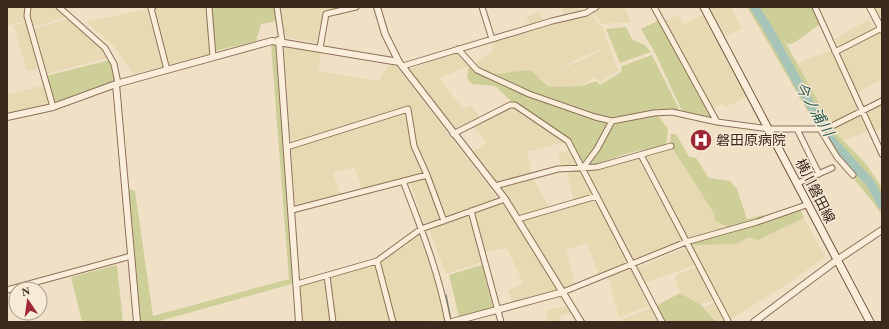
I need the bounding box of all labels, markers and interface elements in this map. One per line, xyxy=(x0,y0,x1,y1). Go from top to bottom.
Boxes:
water label: 今ノ浦川 xyxy=(792,79,837,141)
hospital icon: 磐田原病院 xyxy=(688,127,714,153)
place label: 磐田原病院 xyxy=(716,133,786,148)
street label: 横川磐田線 xyxy=(792,156,838,226)
north arrow xyxy=(8,281,48,321)
text: N xyxy=(21,285,31,298)

